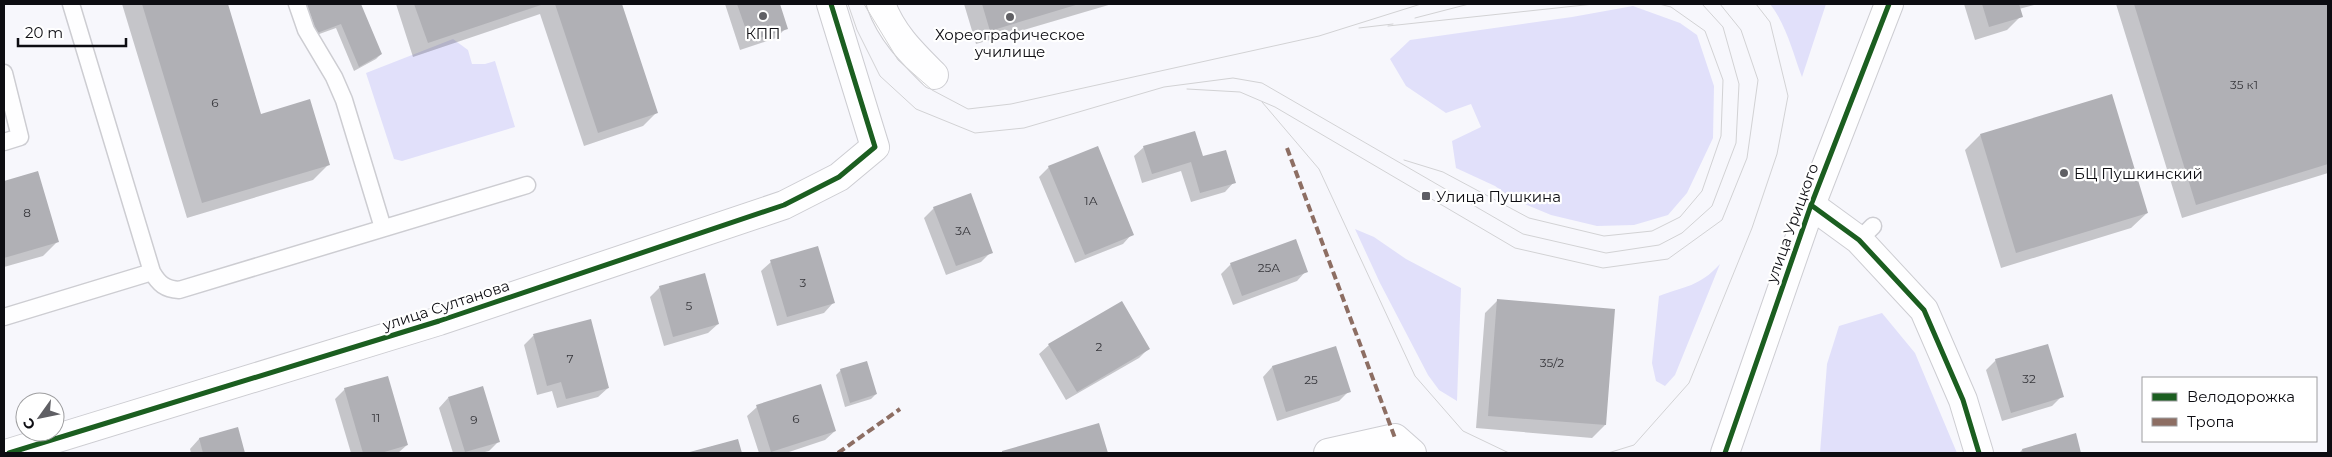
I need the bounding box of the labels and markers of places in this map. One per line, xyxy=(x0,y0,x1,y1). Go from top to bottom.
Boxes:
marker: КПП xyxy=(757,10,769,22)
marker: Хореографическое училище xyxy=(1004,11,1016,23)
place label: КПП xyxy=(746,24,780,43)
place label: Хореографическое училище xyxy=(935,25,1085,61)
place label: БЦ Пушкинский xyxy=(2074,164,2203,183)
marker: БЦ Пушкинский xyxy=(2058,167,2070,179)
place label: Улица Пушкина xyxy=(1436,187,1561,206)
marker: Улица Пушкина xyxy=(1420,190,1432,202)

